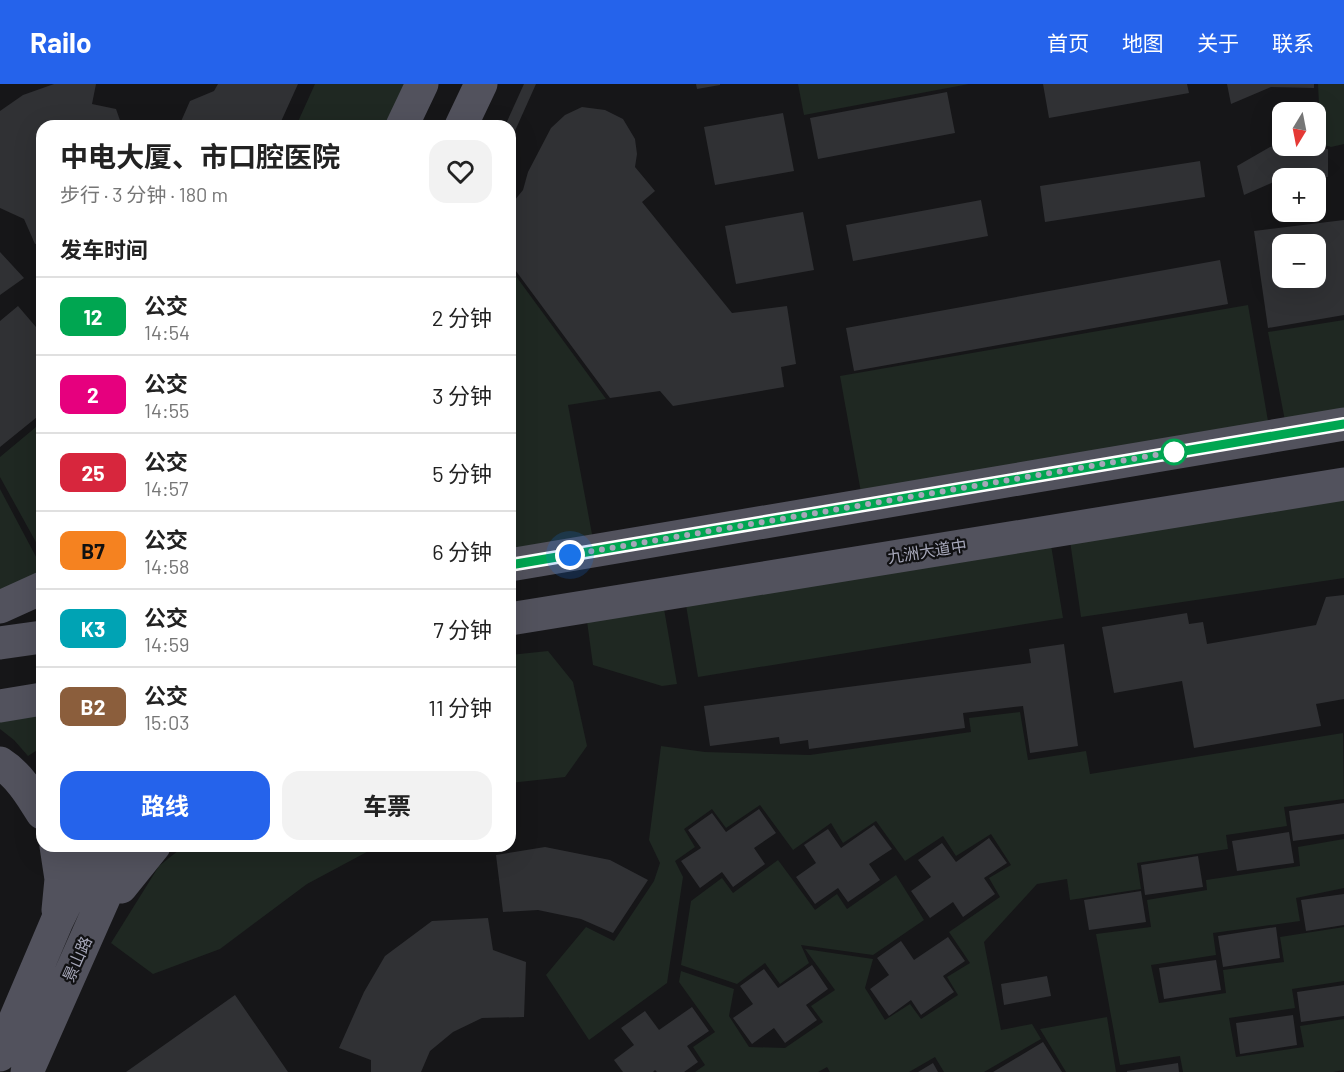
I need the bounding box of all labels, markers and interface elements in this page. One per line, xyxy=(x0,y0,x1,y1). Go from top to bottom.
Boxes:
text: Railo xyxy=(30,25,92,59)
text: 首页 xyxy=(1047,30,1089,55)
text: 地图 xyxy=(1122,30,1164,55)
text: 关于 xyxy=(1197,30,1239,55)
text: 联系 xyxy=(1272,30,1314,55)
north arrow xyxy=(1272,102,1326,156)
map controls xyxy=(1272,102,1326,288)
text: 中电大厦、市口腔医院 xyxy=(60,139,340,173)
button: heart xyxy=(429,140,492,203)
button: + xyxy=(1272,168,1326,222)
text: 步行 · 3 分钟 · 180 m xyxy=(60,182,228,206)
button: − xyxy=(1272,234,1326,288)
text: 发车时间 xyxy=(60,236,148,262)
text: 公交 xyxy=(144,292,188,318)
text: 12 xyxy=(83,304,103,329)
text: 2 分钟 xyxy=(432,304,492,330)
text: 14:54 xyxy=(144,320,190,344)
text: 公交 xyxy=(144,370,188,396)
text: 2 xyxy=(87,382,99,407)
text: 3 分钟 xyxy=(432,382,492,408)
text: 14:55 xyxy=(144,398,189,422)
unlabelled marker xyxy=(1161,439,1187,465)
text: 公交 xyxy=(144,448,188,474)
text: 25 xyxy=(81,460,105,485)
text: 5 分钟 xyxy=(432,460,492,486)
text: 14:57 xyxy=(144,476,189,500)
text: 公交 xyxy=(144,526,188,552)
street label: 九洲大道中 xyxy=(886,535,968,566)
text: B7 xyxy=(81,538,105,563)
text: 6 分钟 xyxy=(432,538,492,564)
your location xyxy=(555,540,585,570)
text: 14:58 xyxy=(144,554,190,578)
text: 公交 xyxy=(144,604,188,630)
text: K3 xyxy=(81,616,105,641)
text: 7 分钟 xyxy=(433,616,492,642)
text: 14:59 xyxy=(144,632,190,656)
text: 公交 xyxy=(144,682,188,708)
text: B2 xyxy=(81,694,105,719)
text: 11 分钟 xyxy=(428,694,492,720)
text: 15:03 xyxy=(144,710,190,734)
button: 路线 xyxy=(60,771,270,840)
button: 车票 xyxy=(282,771,492,840)
street label: 景山路 xyxy=(58,933,95,985)

